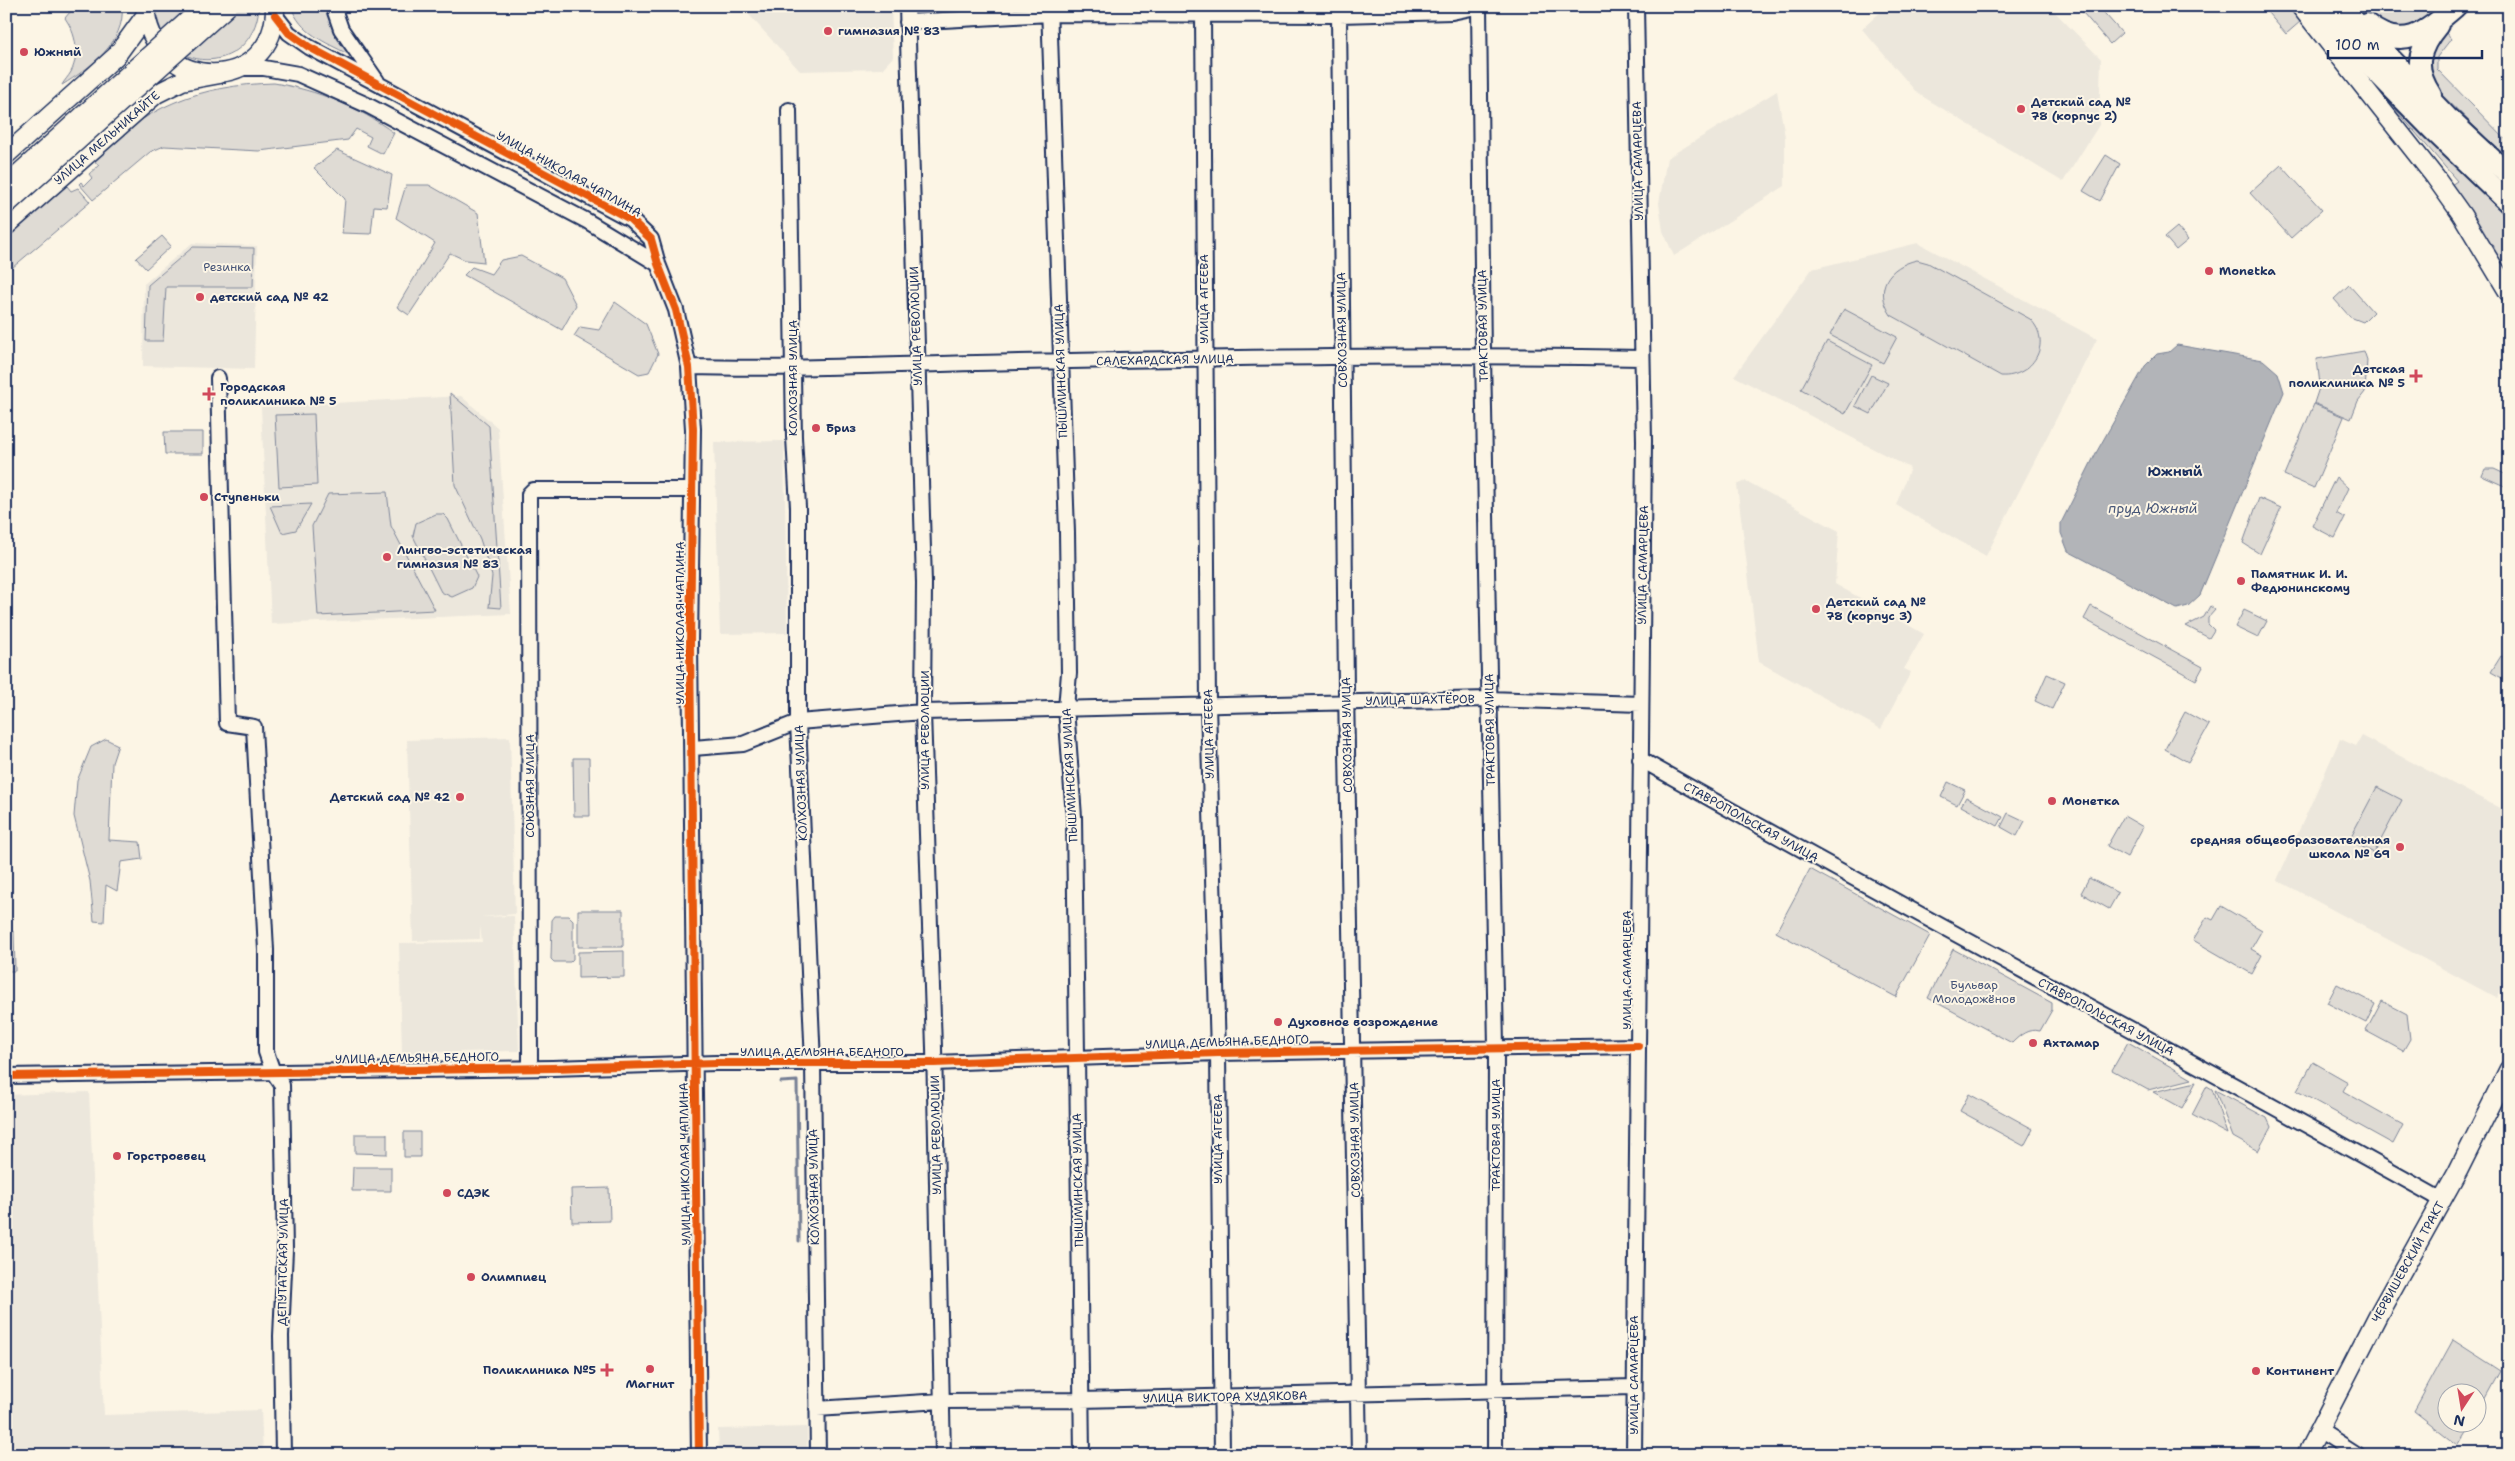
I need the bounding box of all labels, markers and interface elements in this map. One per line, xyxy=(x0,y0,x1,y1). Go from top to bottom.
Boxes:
place label: гимназия № 83 xyxy=(838,23,940,39)
marker: гимназия № 83 xyxy=(822,25,834,37)
scale bar xyxy=(2328,28,2481,60)
text: 100 m xyxy=(2335,35,2380,55)
place label: Южный xyxy=(34,44,82,60)
marker: Южный xyxy=(18,46,30,58)
street label: УЛИЦА МЕЛЬНИКАЙТЕ xyxy=(51,88,163,188)
place label: Детский сад № 78 (корпус 2) xyxy=(2031,94,2131,124)
street label: УЛИЦА САМАРЦЕВА xyxy=(1629,101,1647,221)
marker: Детский сад № 78 (корпус 2) xyxy=(2015,103,2027,115)
street label: УЛИЦА НИКОЛАЯ ЧАПЛИНА xyxy=(494,127,645,221)
street label: УЛИЦА АГЕЕВА xyxy=(1196,254,1212,344)
park label: Резинка xyxy=(203,259,251,275)
place label: Monetka xyxy=(2219,263,2277,279)
marker: Monetka xyxy=(2203,265,2215,277)
street label: УЛИЦА РЕВОЛЮЦИИ xyxy=(906,266,926,386)
street label: ТРАКТОВАЯ УЛИЦА xyxy=(1474,269,1492,382)
street label: СОВХОЗНАЯ УЛИЦА xyxy=(1333,272,1351,388)
place label: детский сад № 42 xyxy=(210,289,329,305)
marker: детский сад № 42 xyxy=(194,291,206,303)
street label: ПЫШМИНСКАЯ УЛИЦА xyxy=(1051,303,1071,438)
street label: КОЛХОЗНАЯ УЛИЦА xyxy=(785,319,801,436)
street label: САЛЕХАРДСКАЯ УЛИЦА xyxy=(1096,351,1234,369)
place label: Детская поликлиника № 5 xyxy=(2289,361,2405,391)
marker: Детская поликлиника № 5 xyxy=(2409,369,2423,383)
place label: Городская поликлиника № 5 xyxy=(220,379,336,409)
marker: Городская поликлиника № 5 xyxy=(202,387,216,401)
place label: Бриз xyxy=(826,420,857,436)
marker: Бриз xyxy=(810,422,822,434)
district label: Южный xyxy=(2147,462,2203,480)
place label: Ступеньки xyxy=(214,489,280,505)
marker: Ступеньки xyxy=(198,491,210,503)
water label: пруд Южный xyxy=(2108,499,2198,517)
street label: УЛИЦА САМАРЦЕВА xyxy=(1634,505,1652,625)
street label: УЛИЦА НИКОЛАЯ ЧАПЛИНА xyxy=(672,541,688,705)
place label: Лингво-эстетическая гимназия № 83 xyxy=(397,542,532,572)
marker: Лингво-эстетическая гимназия № 83 xyxy=(381,551,393,563)
place label: Памятник И. И. Федюнинскому xyxy=(2251,566,2350,596)
marker: Памятник И. И. Федюнинскому xyxy=(2235,575,2247,587)
place label: Детский сад № 78 (корпус 3) xyxy=(1826,594,1926,624)
marker: Детский сад № 78 (корпус 3) xyxy=(1810,603,1822,615)
street label: УЛИЦА РЕВОЛЮЦИИ xyxy=(917,670,933,790)
street label: ТРАКТОВАЯ УЛИЦА xyxy=(1481,673,1499,786)
street label: СОВХОЗНАЯ УЛИЦА xyxy=(1338,677,1356,793)
street label: УЛИЦА АГЕЕВА xyxy=(1200,689,1218,779)
street label: УЛИЦА ШАХТЁРОВ xyxy=(1365,691,1475,709)
street label: ПЫШМИНСКАЯ УЛИЦА xyxy=(1058,707,1081,842)
street label: КОЛХОЗНАЯ УЛИЦА xyxy=(791,724,811,841)
street label: СОЮЗНАЯ УЛИЦА xyxy=(522,734,538,838)
street label: СТАВРОПОЛЬСКАЯ УЛИЦА xyxy=(1681,778,1822,866)
place label: Детский сад № 42 xyxy=(330,789,451,805)
marker: Детский сад № 42 xyxy=(454,791,466,803)
place label: Монетка xyxy=(2062,793,2120,809)
marker: Монетка xyxy=(2046,795,2058,807)
place label: средняя общеобразовательная школа № 69 xyxy=(2190,832,2390,862)
marker: средняя общеобразовательная школа № 69 xyxy=(2394,841,2406,853)
street label: УЛИЦА САМАРЦЕВА xyxy=(1619,910,1635,1030)
street label: СТАВРОПОЛЬСКАЯ УЛИЦА xyxy=(2035,974,2177,1060)
park label: Бульвар Молодожёнов xyxy=(1932,977,2016,1007)
place label: Духовное возрождение xyxy=(1288,1014,1438,1030)
marker: Духовное возрождение xyxy=(1272,1016,1284,1028)
street label: УЛИЦА ДЕМЬЯНА БЕДНОГО xyxy=(1145,1031,1309,1053)
place label: Ахтамар xyxy=(2043,1035,2099,1051)
marker: Ахтамар xyxy=(2027,1037,2039,1049)
street label: УЛИЦА ДЕМЬЯНА БЕДНОГО xyxy=(740,1044,904,1060)
street label: УЛИЦА ДЕМЬЯНА БЕДНОГО xyxy=(335,1049,499,1067)
street label: УЛИЦА РЕВОЛЮЦИИ xyxy=(927,1075,945,1195)
street label: ТРАКТОВАЯ УЛИЦА xyxy=(1488,1078,1504,1191)
street label: УЛИЦА НИКОЛАЯ ЧАПЛИНА xyxy=(676,1082,694,1246)
street label: СОВХОЗНАЯ УЛИЦА xyxy=(1346,1082,1364,1198)
street label: УЛИЦА АГЕЕВА xyxy=(1210,1094,1226,1184)
street label: ПЫШМИНСКАЯ УЛИЦА xyxy=(1069,1113,1087,1247)
street label: КОЛХОЗНАЯ УЛИЦА xyxy=(805,1128,823,1245)
place label: Горстроевец xyxy=(127,1148,207,1164)
marker: Горстроевец xyxy=(111,1150,123,1162)
place label: СДЭК xyxy=(457,1185,491,1201)
marker: СДЭК xyxy=(441,1187,453,1199)
street label: ДЕПУТАТСКАЯ УЛИЦА xyxy=(274,1198,292,1326)
street label: ЧЕРВИШЕВСКИЙ ТРАКТ xyxy=(2368,1198,2448,1326)
place label: Олимпиец xyxy=(481,1269,547,1285)
marker: Олимпиец xyxy=(465,1271,477,1283)
street label: УЛИЦА САМАРЦЕВА xyxy=(1626,1315,1642,1435)
place label: Поликлиника №5 xyxy=(483,1362,596,1378)
marker: Поликлиника №5 xyxy=(600,1363,614,1377)
marker: Магнит xyxy=(644,1363,656,1375)
place label: Континент xyxy=(2266,1363,2335,1379)
marker: Континент xyxy=(2250,1365,2262,1377)
place label: Магнит xyxy=(625,1376,675,1392)
north arrow xyxy=(2438,1384,2488,1434)
street label: УЛИЦА ВИКТОРА ХУДЯКОВА xyxy=(1142,1388,1308,1406)
text: N xyxy=(2452,1411,2467,1431)

